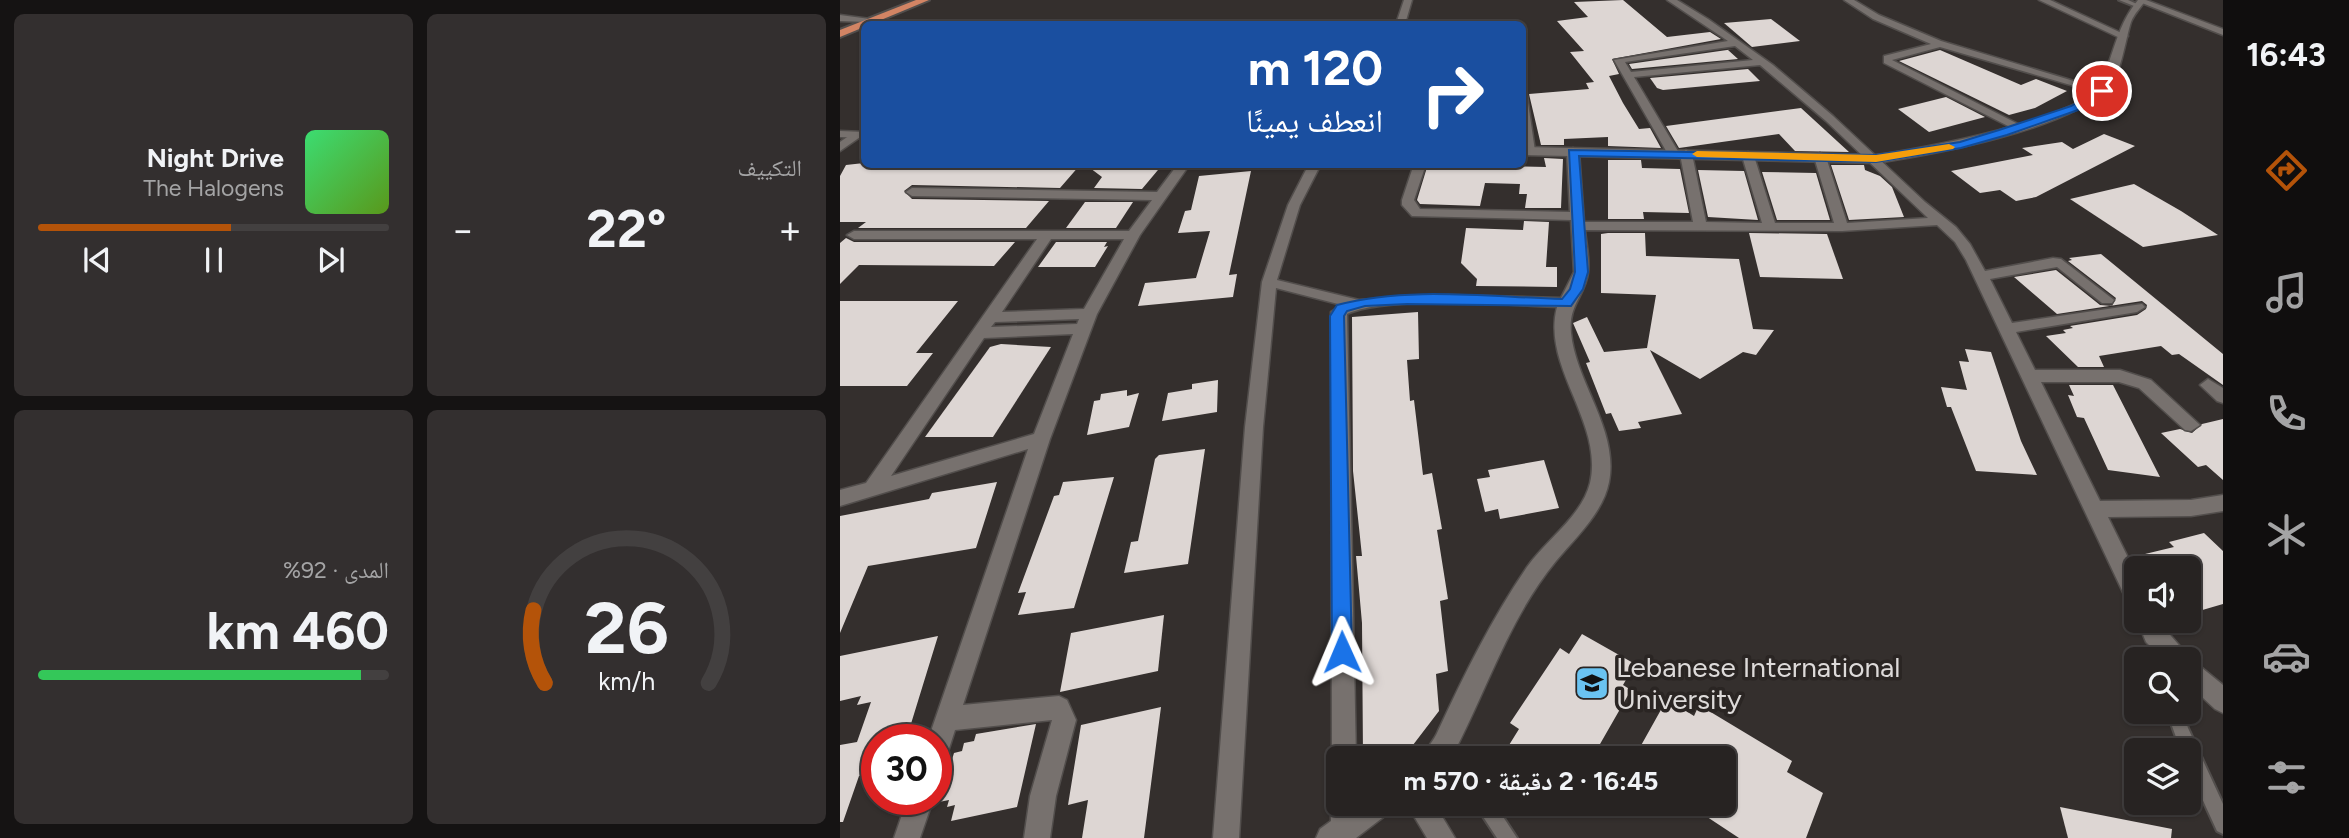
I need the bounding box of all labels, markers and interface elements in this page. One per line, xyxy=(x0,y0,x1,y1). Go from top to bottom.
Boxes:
text: 16:43 xyxy=(2246,36,2326,74)
text: 120 m xyxy=(1248,38,1383,97)
icon: right xyxy=(1407,49,1498,140)
pin xyxy=(2072,61,2132,121)
icon: arrive xyxy=(2083,72,2121,110)
text: انعطف يمينًا xyxy=(1246,102,1383,140)
text: Night Drive xyxy=(147,142,284,174)
icon: directions xyxy=(2262,146,2311,195)
text: التكييف xyxy=(737,154,802,182)
text: The Halogens xyxy=(143,174,284,202)
text: 22° xyxy=(587,198,666,260)
text: − xyxy=(451,207,475,253)
text: + xyxy=(778,207,802,253)
icon: previous xyxy=(78,241,116,279)
icon: pause xyxy=(195,241,233,279)
icon: next xyxy=(312,241,350,279)
icon: music xyxy=(2262,268,2311,317)
icon: phone xyxy=(2262,389,2311,438)
icon: climate xyxy=(2262,510,2311,559)
text: المدى · 92% xyxy=(283,556,389,584)
map controls xyxy=(2124,556,2201,815)
button: sound xyxy=(2124,556,2201,633)
text: 26 xyxy=(584,584,669,671)
text: 460 km xyxy=(207,600,389,662)
position arrow xyxy=(1305,615,1379,689)
icon: car xyxy=(2262,632,2311,681)
button: search xyxy=(2124,647,2201,724)
place label: Lebanese International University xyxy=(1616,650,1900,716)
school or university icon: Lebanese International University xyxy=(1573,664,1611,702)
text: km/h xyxy=(598,666,655,696)
speed limit sign: 30 xyxy=(861,724,952,815)
button: layers xyxy=(2124,738,2201,815)
icon: filters xyxy=(2262,753,2311,802)
text: 16:45 · 2 دقيقة · 570 m xyxy=(1404,765,1658,797)

